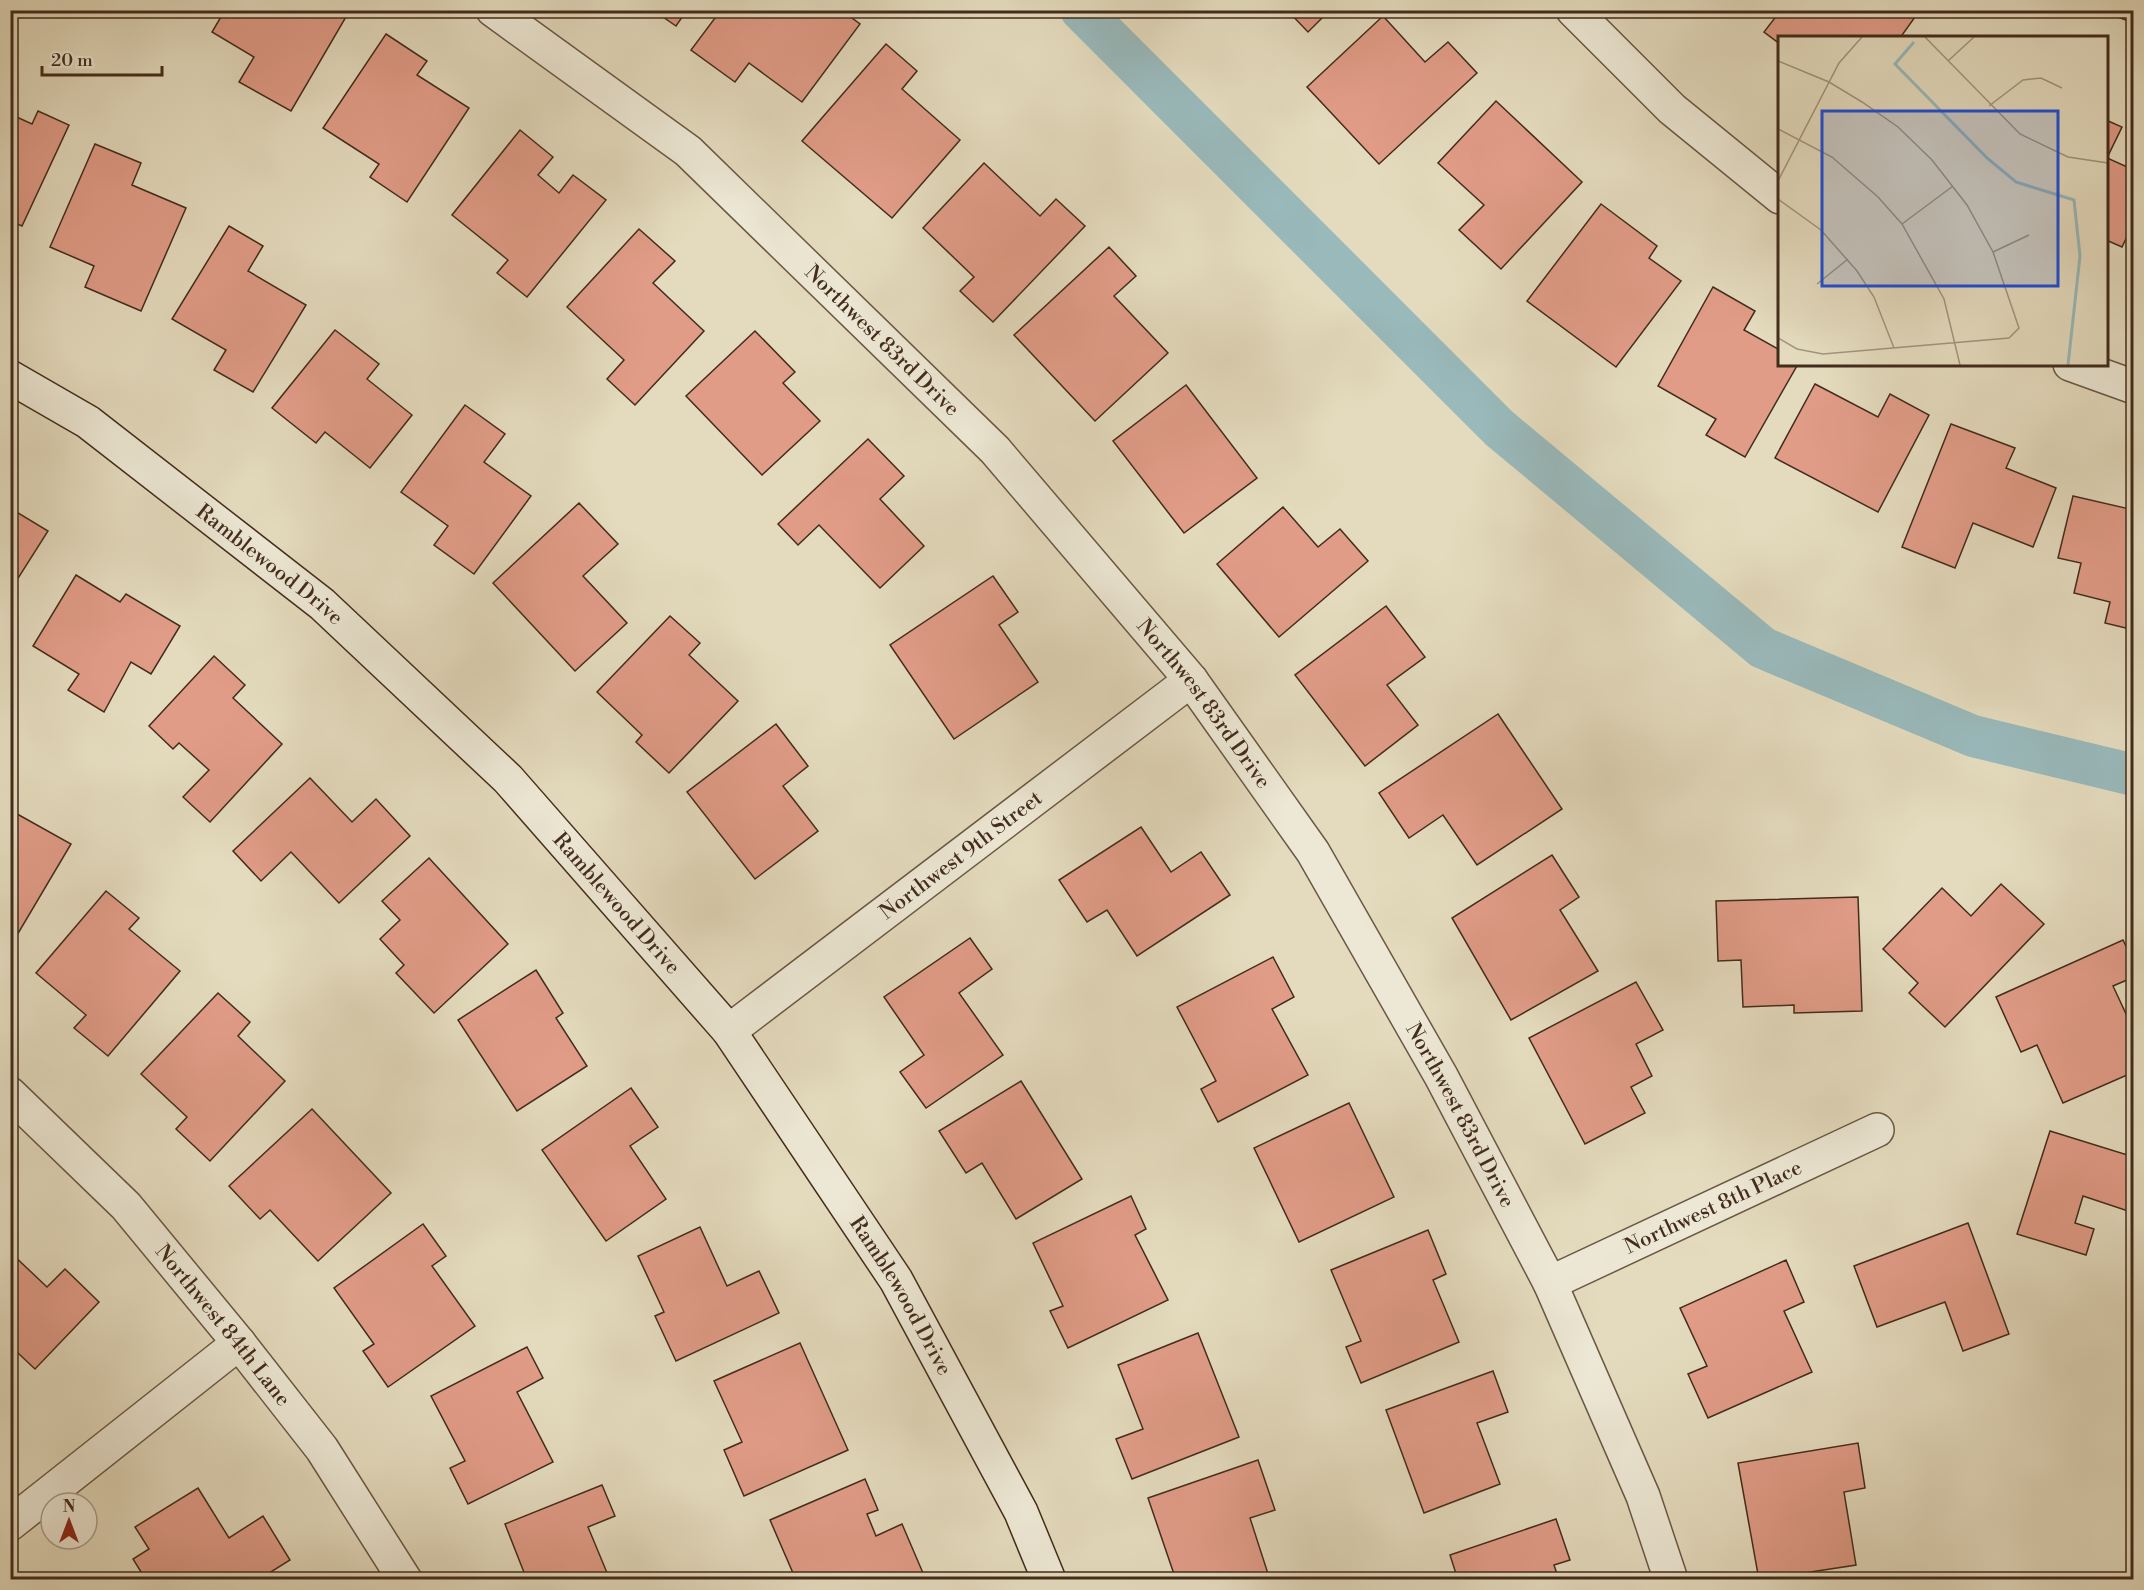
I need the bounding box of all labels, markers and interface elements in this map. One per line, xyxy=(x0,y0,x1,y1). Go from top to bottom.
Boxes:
inset map xyxy=(1778,36,2108,366)
scale bar xyxy=(42,39,162,77)
text: 20 m xyxy=(51,49,93,72)
street label: Northwest 83rd Drive xyxy=(799,260,965,422)
street label: Ramblewood Drive xyxy=(190,499,348,631)
street label: Northwest 83rd Drive xyxy=(1131,614,1276,794)
street label: Northwest 9th Street xyxy=(875,785,1048,926)
street label: Ramblewood Drive xyxy=(547,827,685,980)
street label: Northwest 83rd Drive xyxy=(1399,1019,1520,1212)
street label: Northwest 8th Place xyxy=(1621,1155,1806,1260)
street label: Ramblewood Drive xyxy=(843,1212,957,1380)
street label: Northwest 84th Lane xyxy=(149,1239,296,1412)
north arrow xyxy=(39,1491,99,1551)
text: N xyxy=(63,1497,76,1517)

